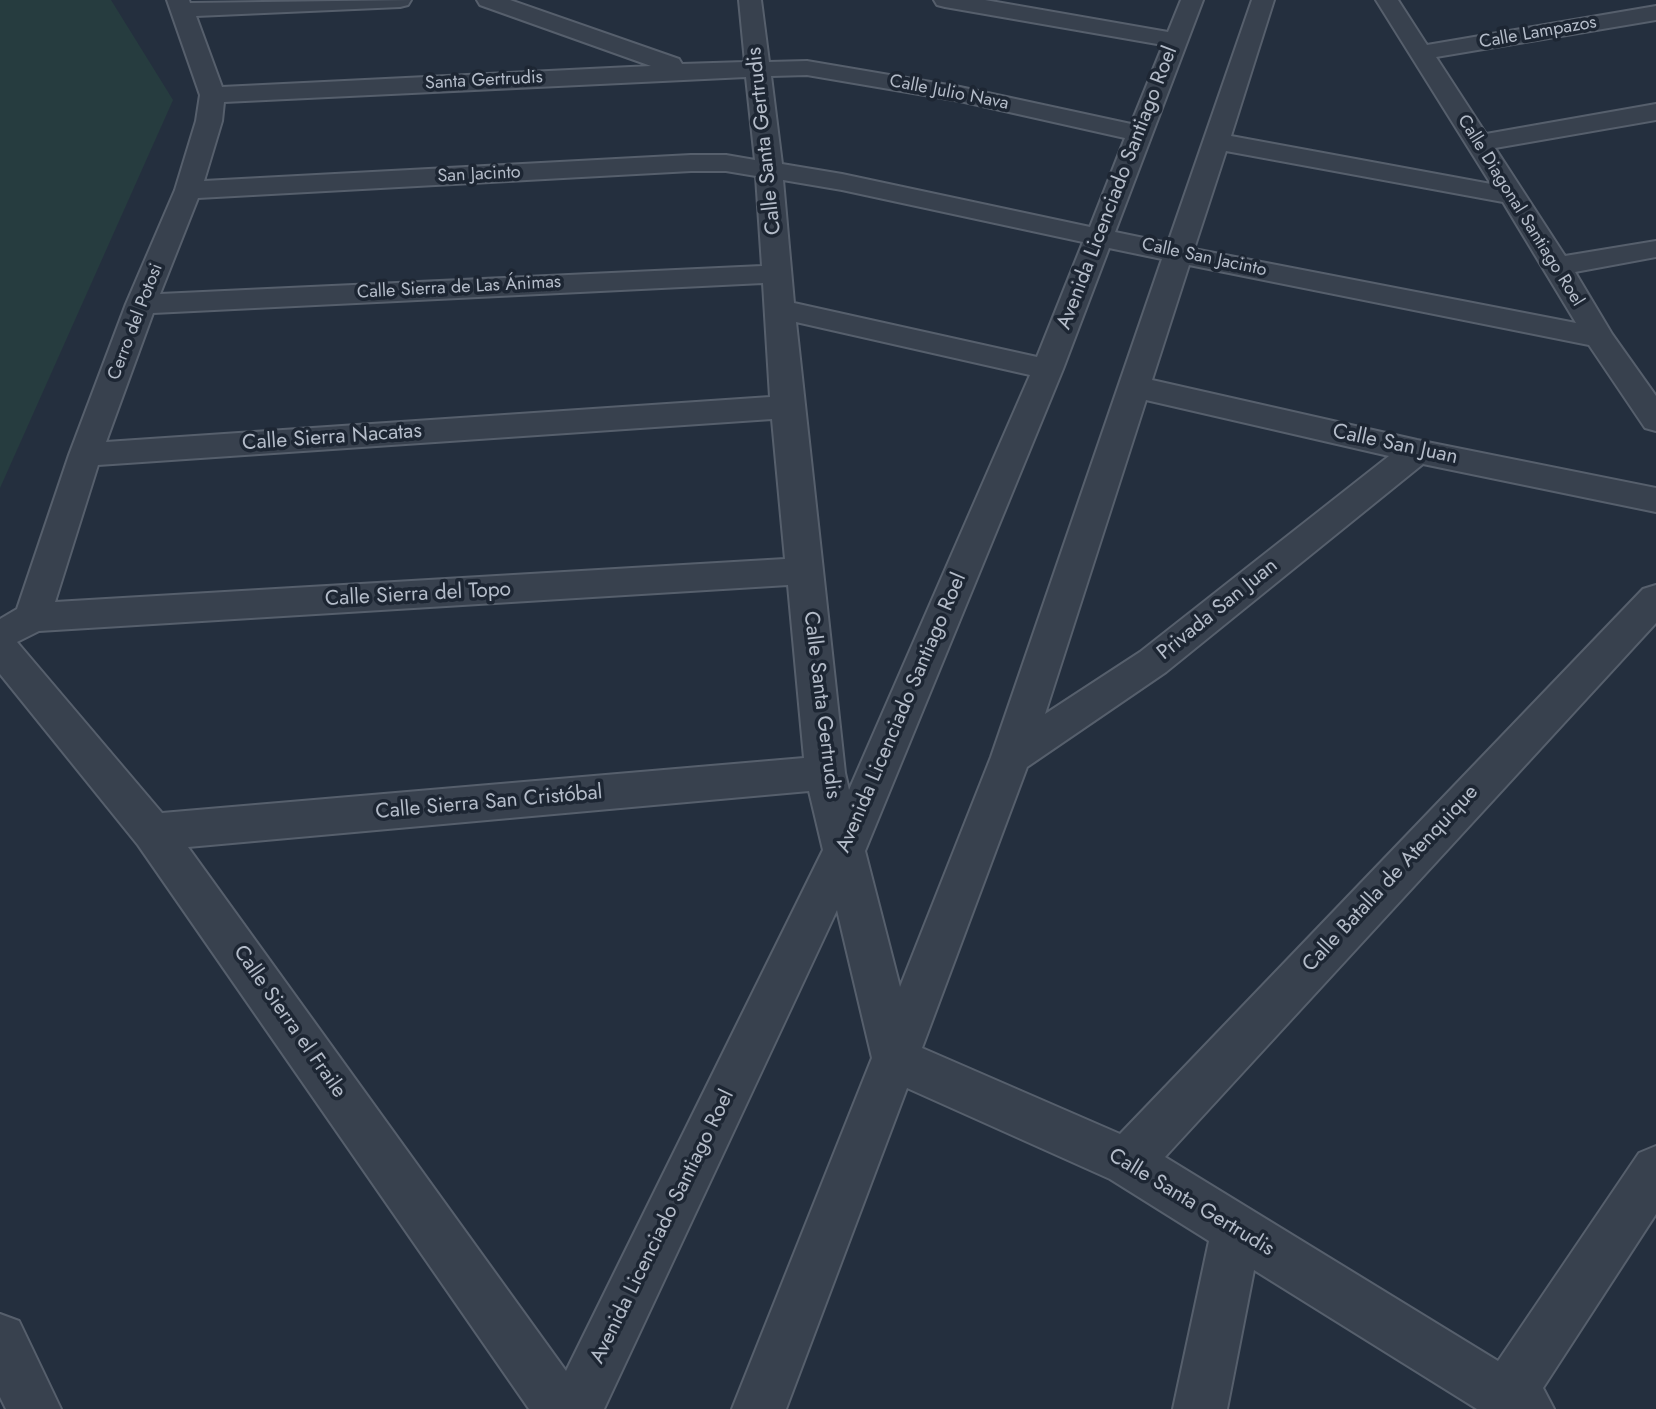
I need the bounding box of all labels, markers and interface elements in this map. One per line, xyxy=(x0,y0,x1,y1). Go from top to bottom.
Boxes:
street label: Calle Lampazos xyxy=(1478,12,1598,54)
street label: Avenida Licenciado Santiago Roel xyxy=(1052,43,1184,333)
street label: Calle Santa Gertrudis xyxy=(743,46,787,236)
street label: Santa Gertrudis xyxy=(425,67,543,95)
street label: Calle Julio Nava xyxy=(888,71,1010,115)
street label: Calle Diagonal Santiago Roel xyxy=(1452,111,1588,311)
street label: San Jacinto xyxy=(437,162,521,188)
street label: Calle San Jacinto xyxy=(1140,234,1268,282)
street label: Cerro del Potosi xyxy=(104,261,168,383)
street label: Calle Sierra de Las Ánimas xyxy=(356,272,562,304)
street label: Calle Sierra Nacatas xyxy=(241,419,423,457)
street label: Calle San Juan xyxy=(1330,419,1460,471)
street label: Privada San Juan xyxy=(1153,554,1283,666)
street label: Avenida Licenciado Santiago Roel xyxy=(832,569,972,857)
street label: Calle Sierra del Topo xyxy=(324,578,512,612)
street label: Calle Santa Gertrudis xyxy=(797,610,845,800)
street label: Calle Batalla de Atenquique xyxy=(1298,780,1484,978)
street label: Calle Sierra San Cristóbal xyxy=(374,781,604,825)
street label: Calle Sierra el Fraile xyxy=(227,941,351,1103)
street label: Avenida Licenciado Santiago Roel xyxy=(586,1086,740,1368)
street label: Calle Santa Gertrudis xyxy=(1104,1144,1278,1262)

